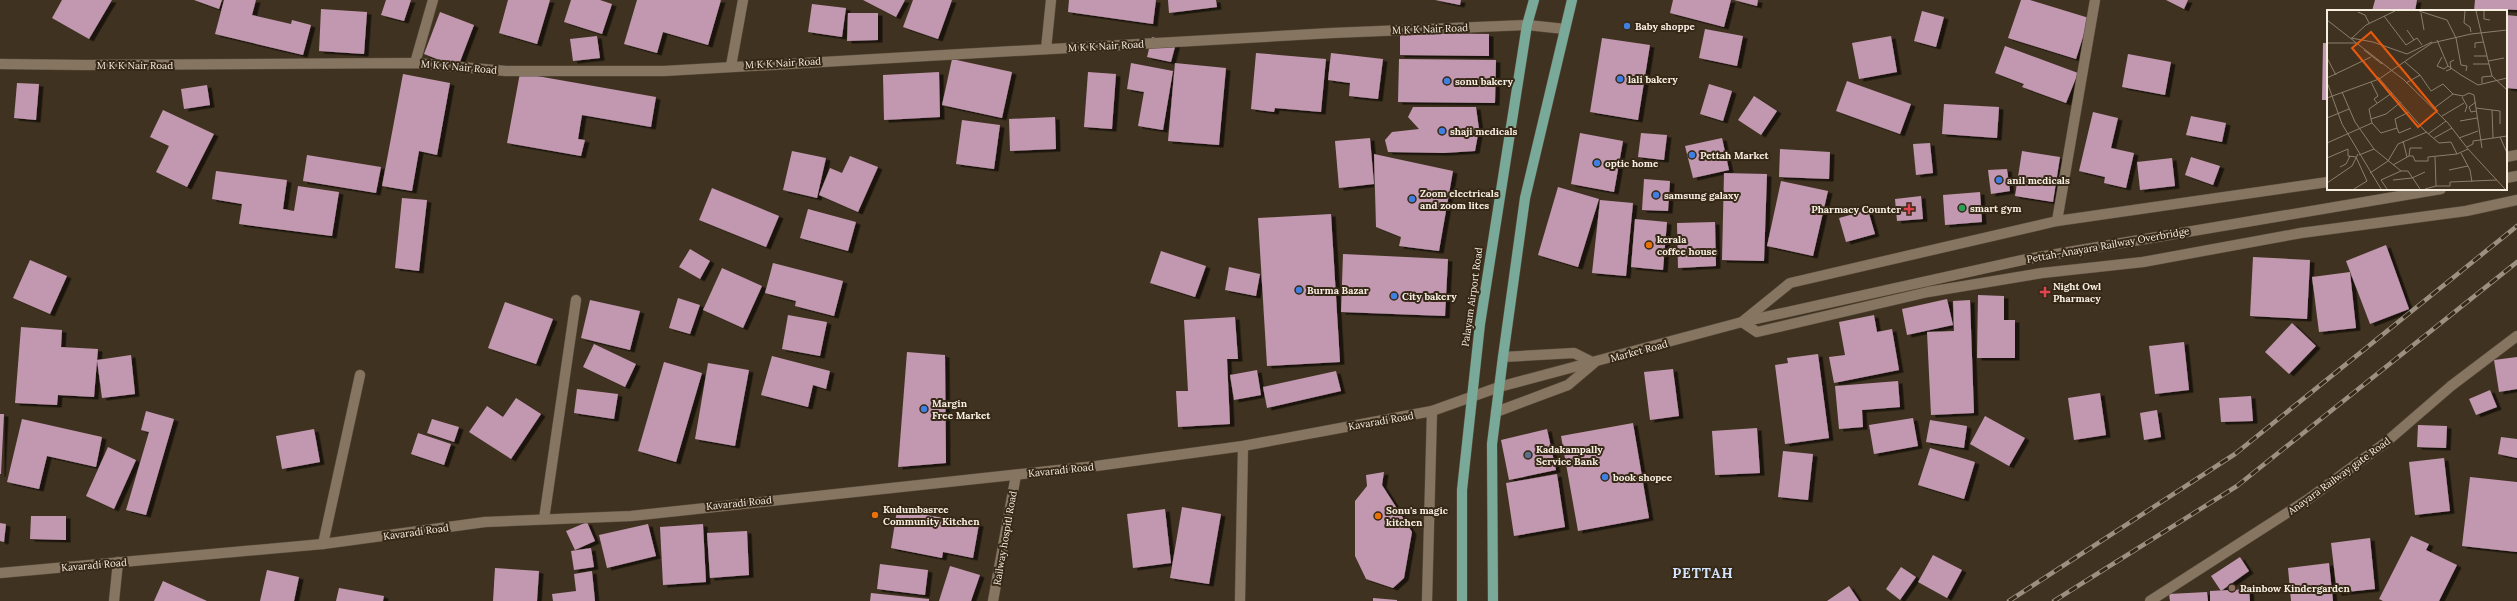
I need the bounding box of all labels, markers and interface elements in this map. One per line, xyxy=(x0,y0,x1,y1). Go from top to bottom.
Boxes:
inset map xyxy=(2327,10,2507,190)
place label: Baby shoppe xyxy=(1635,20,1695,33)
street label: M K K Nair Road xyxy=(1392,21,1468,37)
marker: Baby shoppe xyxy=(1622,21,1632,31)
street label: M K K Nair Road xyxy=(1067,38,1145,54)
street label: M K K Nair Road xyxy=(744,55,822,71)
street label: M K K Nair Road xyxy=(420,57,498,77)
street label: M K K Nair Road xyxy=(97,59,173,72)
place label: lali bakery xyxy=(1628,73,1678,86)
marker: lali bakery xyxy=(1615,74,1625,84)
place label: sonu bakery xyxy=(1455,75,1514,88)
marker: sonu bakery xyxy=(1442,76,1452,86)
place label: shaji medicals xyxy=(1450,125,1518,138)
marker: shaji medicals xyxy=(1437,126,1447,136)
place label: Pettah Market xyxy=(1700,149,1770,162)
marker: Pettah Market xyxy=(1687,150,1697,160)
place label: optic home xyxy=(1605,157,1659,170)
marker: optic home xyxy=(1592,158,1602,168)
place label: anil medicals xyxy=(2007,174,2070,187)
marker: anil medicals xyxy=(1994,175,2004,185)
place label: Zoom electricals and zoom lites xyxy=(1420,187,1499,212)
place label: samsung galaxy xyxy=(1664,189,1739,202)
marker: samsung galaxy xyxy=(1651,190,1661,200)
marker: Zoom electricals and zoom lites xyxy=(1407,194,1417,204)
place label: smart gym xyxy=(1970,202,2022,215)
place label: Pharmacy Counter xyxy=(1811,203,1901,216)
marker: smart gym xyxy=(1957,203,1967,213)
marker: Pharmacy Counter xyxy=(1904,204,1914,214)
street label: Pettah-Anayara Railway Overbridge xyxy=(2026,224,2191,266)
place label: kerala coffee house xyxy=(1657,233,1717,258)
marker: kerala coffee house xyxy=(1644,240,1654,250)
street label: Palayam Airport Road xyxy=(1459,246,1485,348)
place label: Night Owl Pharmacy xyxy=(2053,280,2101,305)
place label: Burma Bazar xyxy=(1307,284,1369,297)
marker: Burma Bazar xyxy=(1294,285,1304,295)
marker: Night Owl Pharmacy xyxy=(2040,287,2050,297)
place label: City bakery xyxy=(1402,290,1457,303)
marker: City bakery xyxy=(1389,291,1399,301)
street label: Market Road xyxy=(1609,337,1669,365)
place label: Margin Free Market xyxy=(932,397,991,422)
marker: Margin Free Market xyxy=(919,404,929,414)
street label: Kavaradi Road xyxy=(1347,409,1415,433)
street label: Anayara Railway gate Road xyxy=(2284,434,2393,518)
place label: Kadakampally Service Bank xyxy=(1536,443,1603,468)
marker: Kadakampally Service Bank xyxy=(1523,450,1533,460)
street label: Kavaradi Road xyxy=(1027,460,1095,480)
place label: book shopee xyxy=(1612,471,1673,484)
marker: book shopee xyxy=(1600,472,1610,482)
street label: Railway hospitl Road xyxy=(990,490,1020,586)
street label: Kavaradi Road xyxy=(705,493,773,513)
place label: Kudumbasree Community Kitchen xyxy=(883,503,980,528)
place label: Sonu's magic kitchen xyxy=(1386,504,1449,529)
marker: Kudumbasree Community Kitchen xyxy=(870,510,880,520)
marker: Sonu's magic kitchen xyxy=(1373,511,1383,521)
street label: Kavaradi Road xyxy=(382,521,450,543)
street label: Kavaradi Road xyxy=(61,556,127,574)
district label: PETTAH xyxy=(1672,564,1734,582)
place label: Rainbow Kindergarden xyxy=(2240,582,2350,595)
marker: Rainbow Kindergarden xyxy=(2227,583,2237,593)

